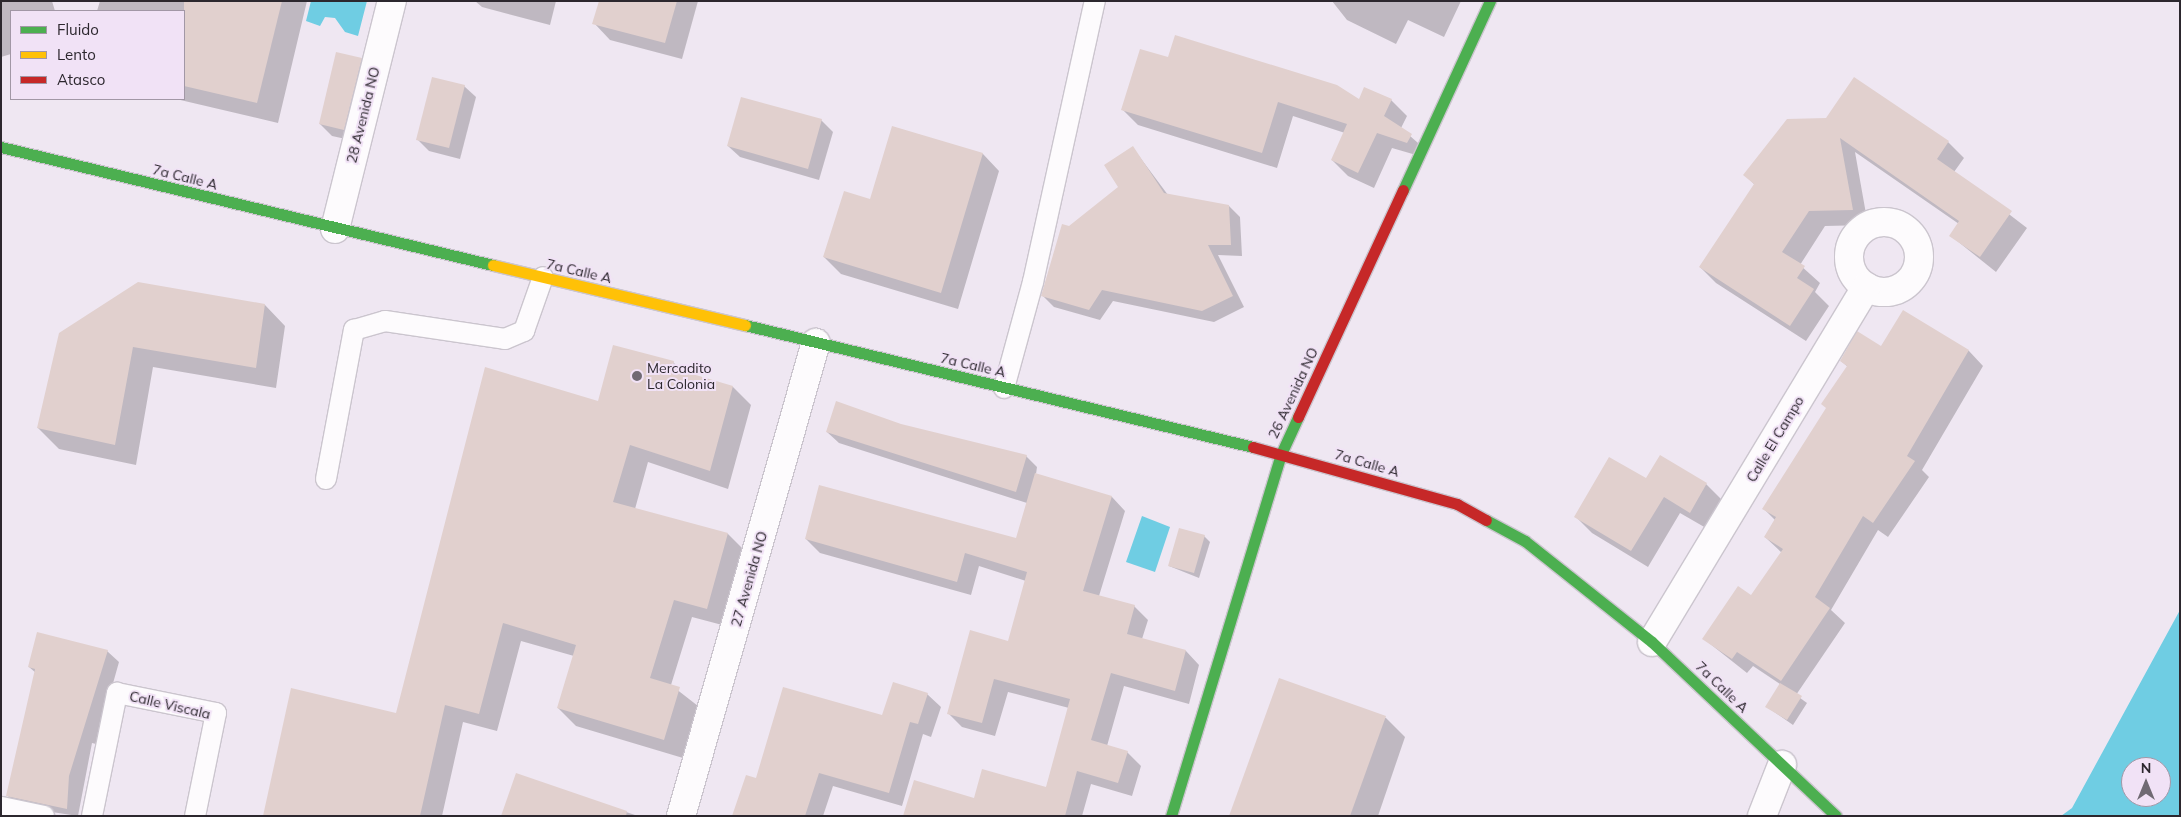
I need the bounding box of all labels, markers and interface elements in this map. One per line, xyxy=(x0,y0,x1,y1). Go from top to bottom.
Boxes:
legend xyxy=(10,10,185,100)
text: Fluido xyxy=(57,20,99,39)
text: Lento xyxy=(57,45,96,64)
street label: 28 Avenida NO xyxy=(343,65,383,165)
text: Atasco xyxy=(57,70,105,89)
street label: 7a Calle A xyxy=(151,161,219,193)
street label: 7a Calle A xyxy=(545,255,613,287)
street label: 26 Avenida NO xyxy=(1265,345,1321,441)
street label: 7a Calle A xyxy=(939,349,1007,381)
place label: Mercadito La Colonia xyxy=(647,360,715,392)
marker: Mercadito La Colonia xyxy=(631,370,643,382)
street label: Calle El Campo xyxy=(1743,393,1807,485)
street label: 7a Calle A xyxy=(1333,446,1401,480)
street label: 27 Avenida NO xyxy=(727,529,771,629)
street label: 7a Calle A xyxy=(1692,658,1752,716)
street label: Calle Viscala xyxy=(128,688,212,722)
north arrow xyxy=(2121,757,2171,807)
text: N xyxy=(2141,759,2151,777)

